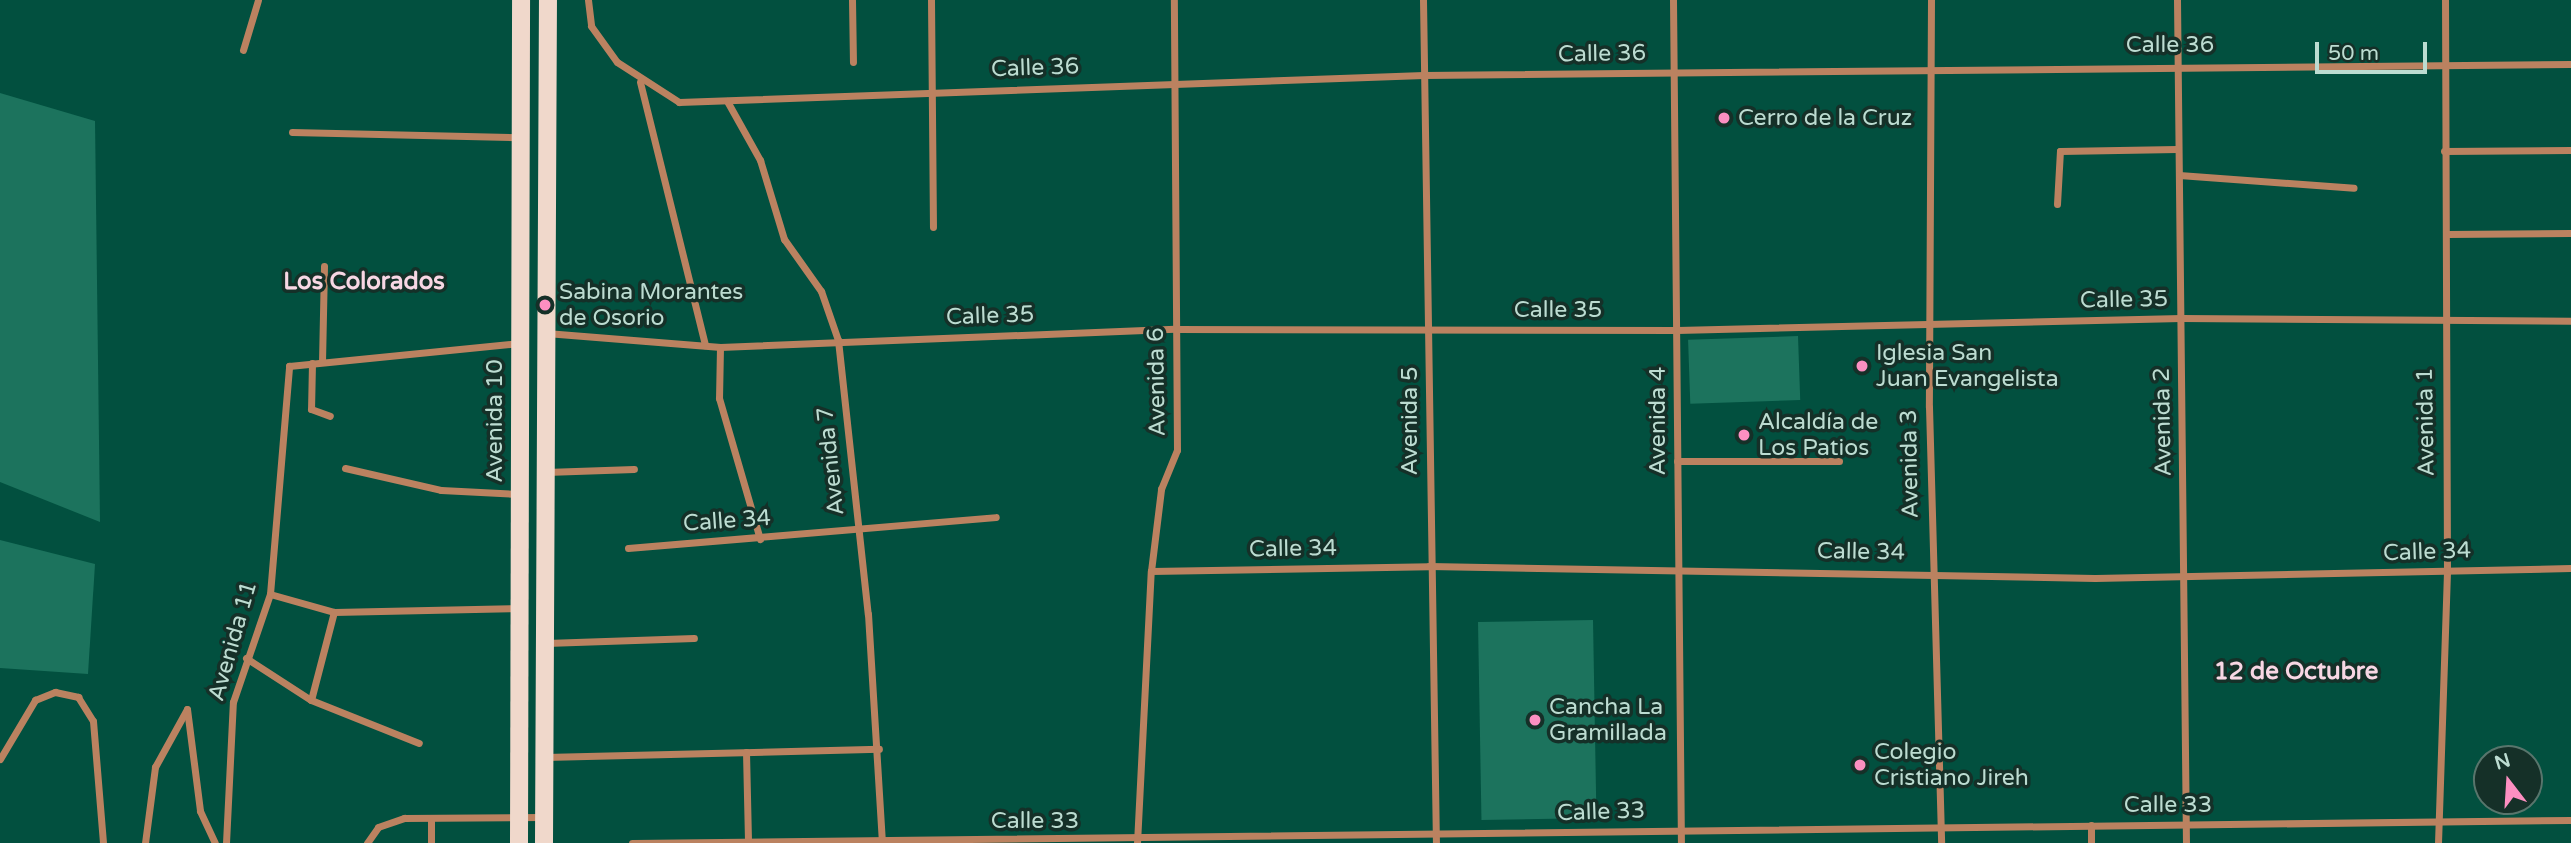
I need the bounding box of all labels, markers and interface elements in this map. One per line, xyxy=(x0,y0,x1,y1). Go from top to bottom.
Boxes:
scale bar xyxy=(2319,28,2431,72)
street label: Calle 36 xyxy=(2126,31,2214,59)
street label: Calle 36 xyxy=(1558,39,1646,69)
text: 50 m xyxy=(2328,41,2379,66)
street label: Calle 36 xyxy=(990,53,1080,83)
place label: Cerro de la Cruz xyxy=(1738,104,1912,132)
marker: Cerro de la Cruz xyxy=(1716,110,1732,126)
district label: Los Colorados xyxy=(283,268,445,296)
place label: Sabina Morantes de Osorio xyxy=(559,278,743,332)
street label: Calle 35 xyxy=(2080,285,2168,315)
street label: Calle 35 xyxy=(1514,296,1602,324)
marker: Sabina Morantes de Osorio xyxy=(537,297,553,313)
street label: Calle 35 xyxy=(945,301,1035,331)
street label: Avenida 6 xyxy=(1142,327,1172,437)
place label: Iglesia San Juan Evangelista xyxy=(1876,339,2059,393)
marker: Iglesia San Juan Evangelista xyxy=(1854,358,1870,374)
street label: Avenida 10 xyxy=(481,359,509,483)
street label: Avenida 5 xyxy=(1396,367,1424,475)
street label: Avenida 4 xyxy=(1644,367,1672,475)
street label: Avenida 2 xyxy=(2148,367,2178,477)
street label: Avenida 1 xyxy=(2411,367,2441,477)
street label: Avenida 7 xyxy=(812,405,850,517)
place label: Alcaldía de Los Patios xyxy=(1758,408,1878,462)
street label: Avenida 3 xyxy=(1895,409,1925,519)
marker: Alcaldía de Los Patios xyxy=(1736,427,1752,443)
street label: Calle 34 xyxy=(682,504,772,538)
street label: Calle 34 xyxy=(1249,534,1337,564)
street label: Calle 34 xyxy=(1817,537,1905,567)
street label: Calle 34 xyxy=(2382,537,2472,567)
street label: Avenida 11 xyxy=(203,578,263,704)
district label: 12 de Octubre xyxy=(2214,658,2378,686)
place label: Cancha La Gramillada xyxy=(1549,693,1667,747)
marker: Cancha La Gramillada xyxy=(1527,712,1543,728)
place label: Colegio Cristiano Jireh xyxy=(1874,738,2029,792)
north arrow xyxy=(2473,745,2543,815)
text: N xyxy=(2492,749,2513,775)
marker: Colegio Cristiano Jireh xyxy=(1852,757,1868,773)
street label: Calle 33 xyxy=(2124,791,2212,819)
street label: Calle 33 xyxy=(1556,797,1646,827)
street label: Calle 33 xyxy=(991,807,1079,835)

